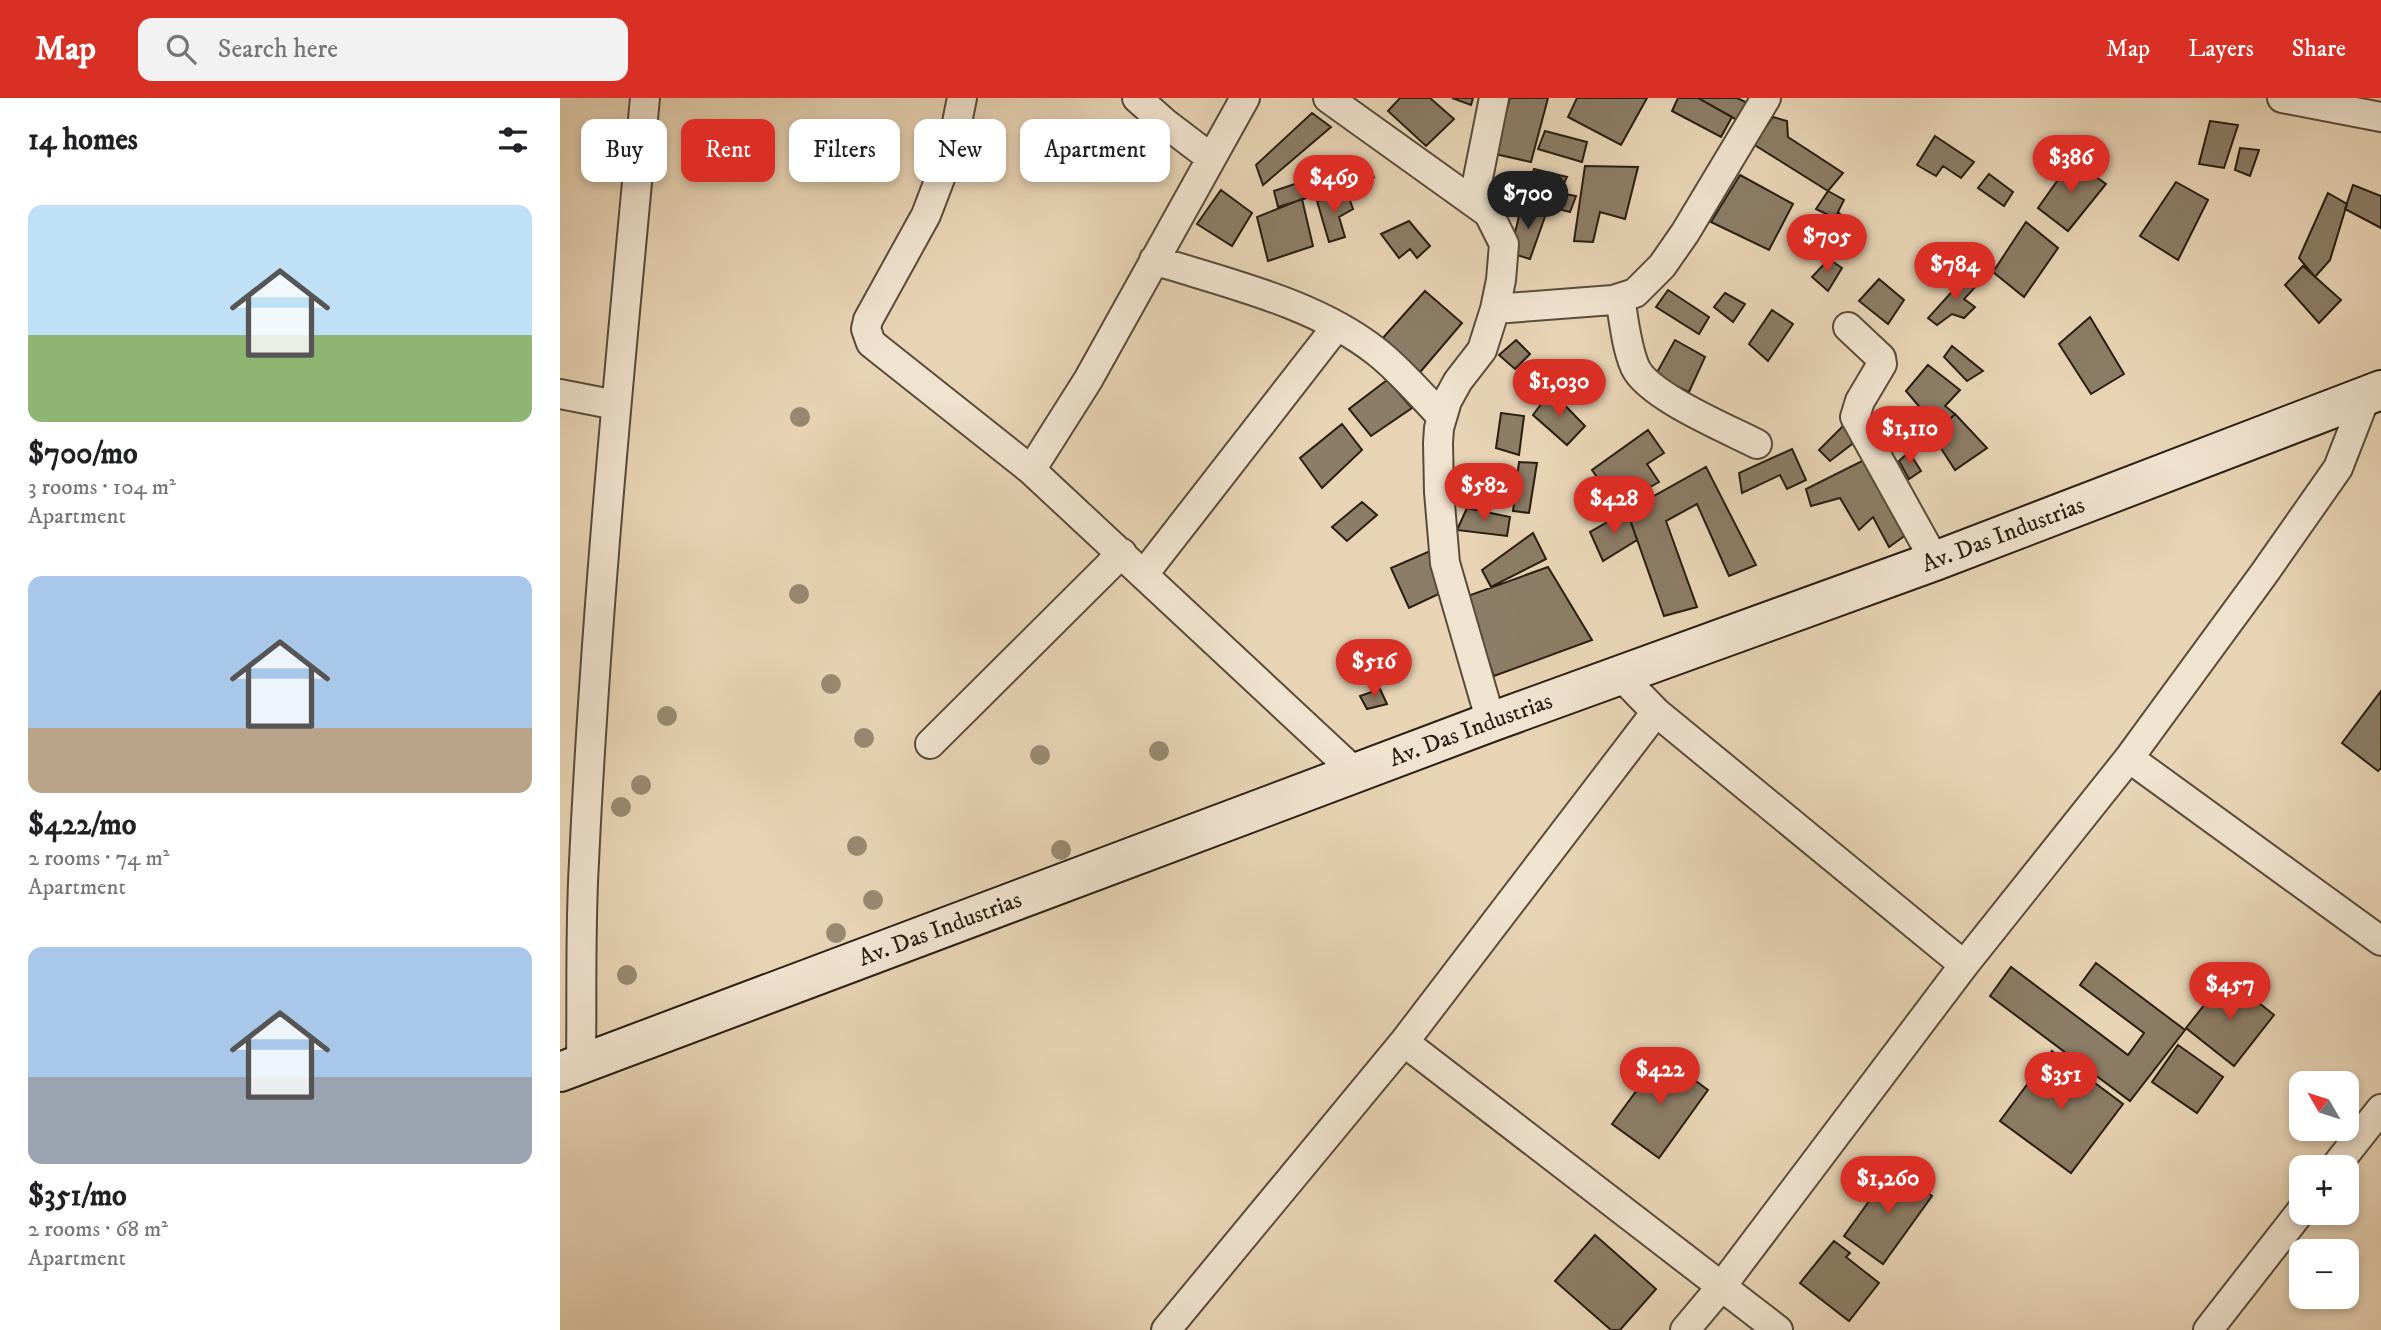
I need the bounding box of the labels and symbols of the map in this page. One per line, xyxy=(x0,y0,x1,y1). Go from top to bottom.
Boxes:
pin: $386 xyxy=(2030,136,2112,195)
pin: $469 xyxy=(1293,156,1375,215)
pin: $700 xyxy=(1487,172,1569,231)
pin: $705 xyxy=(1786,214,1868,274)
pin: $784 xyxy=(1914,242,1996,302)
pin: $1,030 xyxy=(1502,360,1616,419)
pin: $1,110 xyxy=(1853,406,1967,466)
pin: $582 xyxy=(1443,464,1525,523)
pin: $428 xyxy=(1573,476,1655,536)
street label: Av. Das Industrias xyxy=(1918,490,2089,579)
pin: $516 xyxy=(1333,640,1415,699)
street label: Av. Das Industrias xyxy=(1385,686,1557,774)
street label: Av. Das Industrias xyxy=(854,885,1026,973)
pin: $457 xyxy=(2189,962,2271,1022)
pin: $422 xyxy=(1619,1048,1701,1107)
pin: $351 xyxy=(2020,1052,2102,1112)
north arrow xyxy=(2289,1071,2359,1141)
pin: $1,260 xyxy=(1831,1156,1945,1216)

